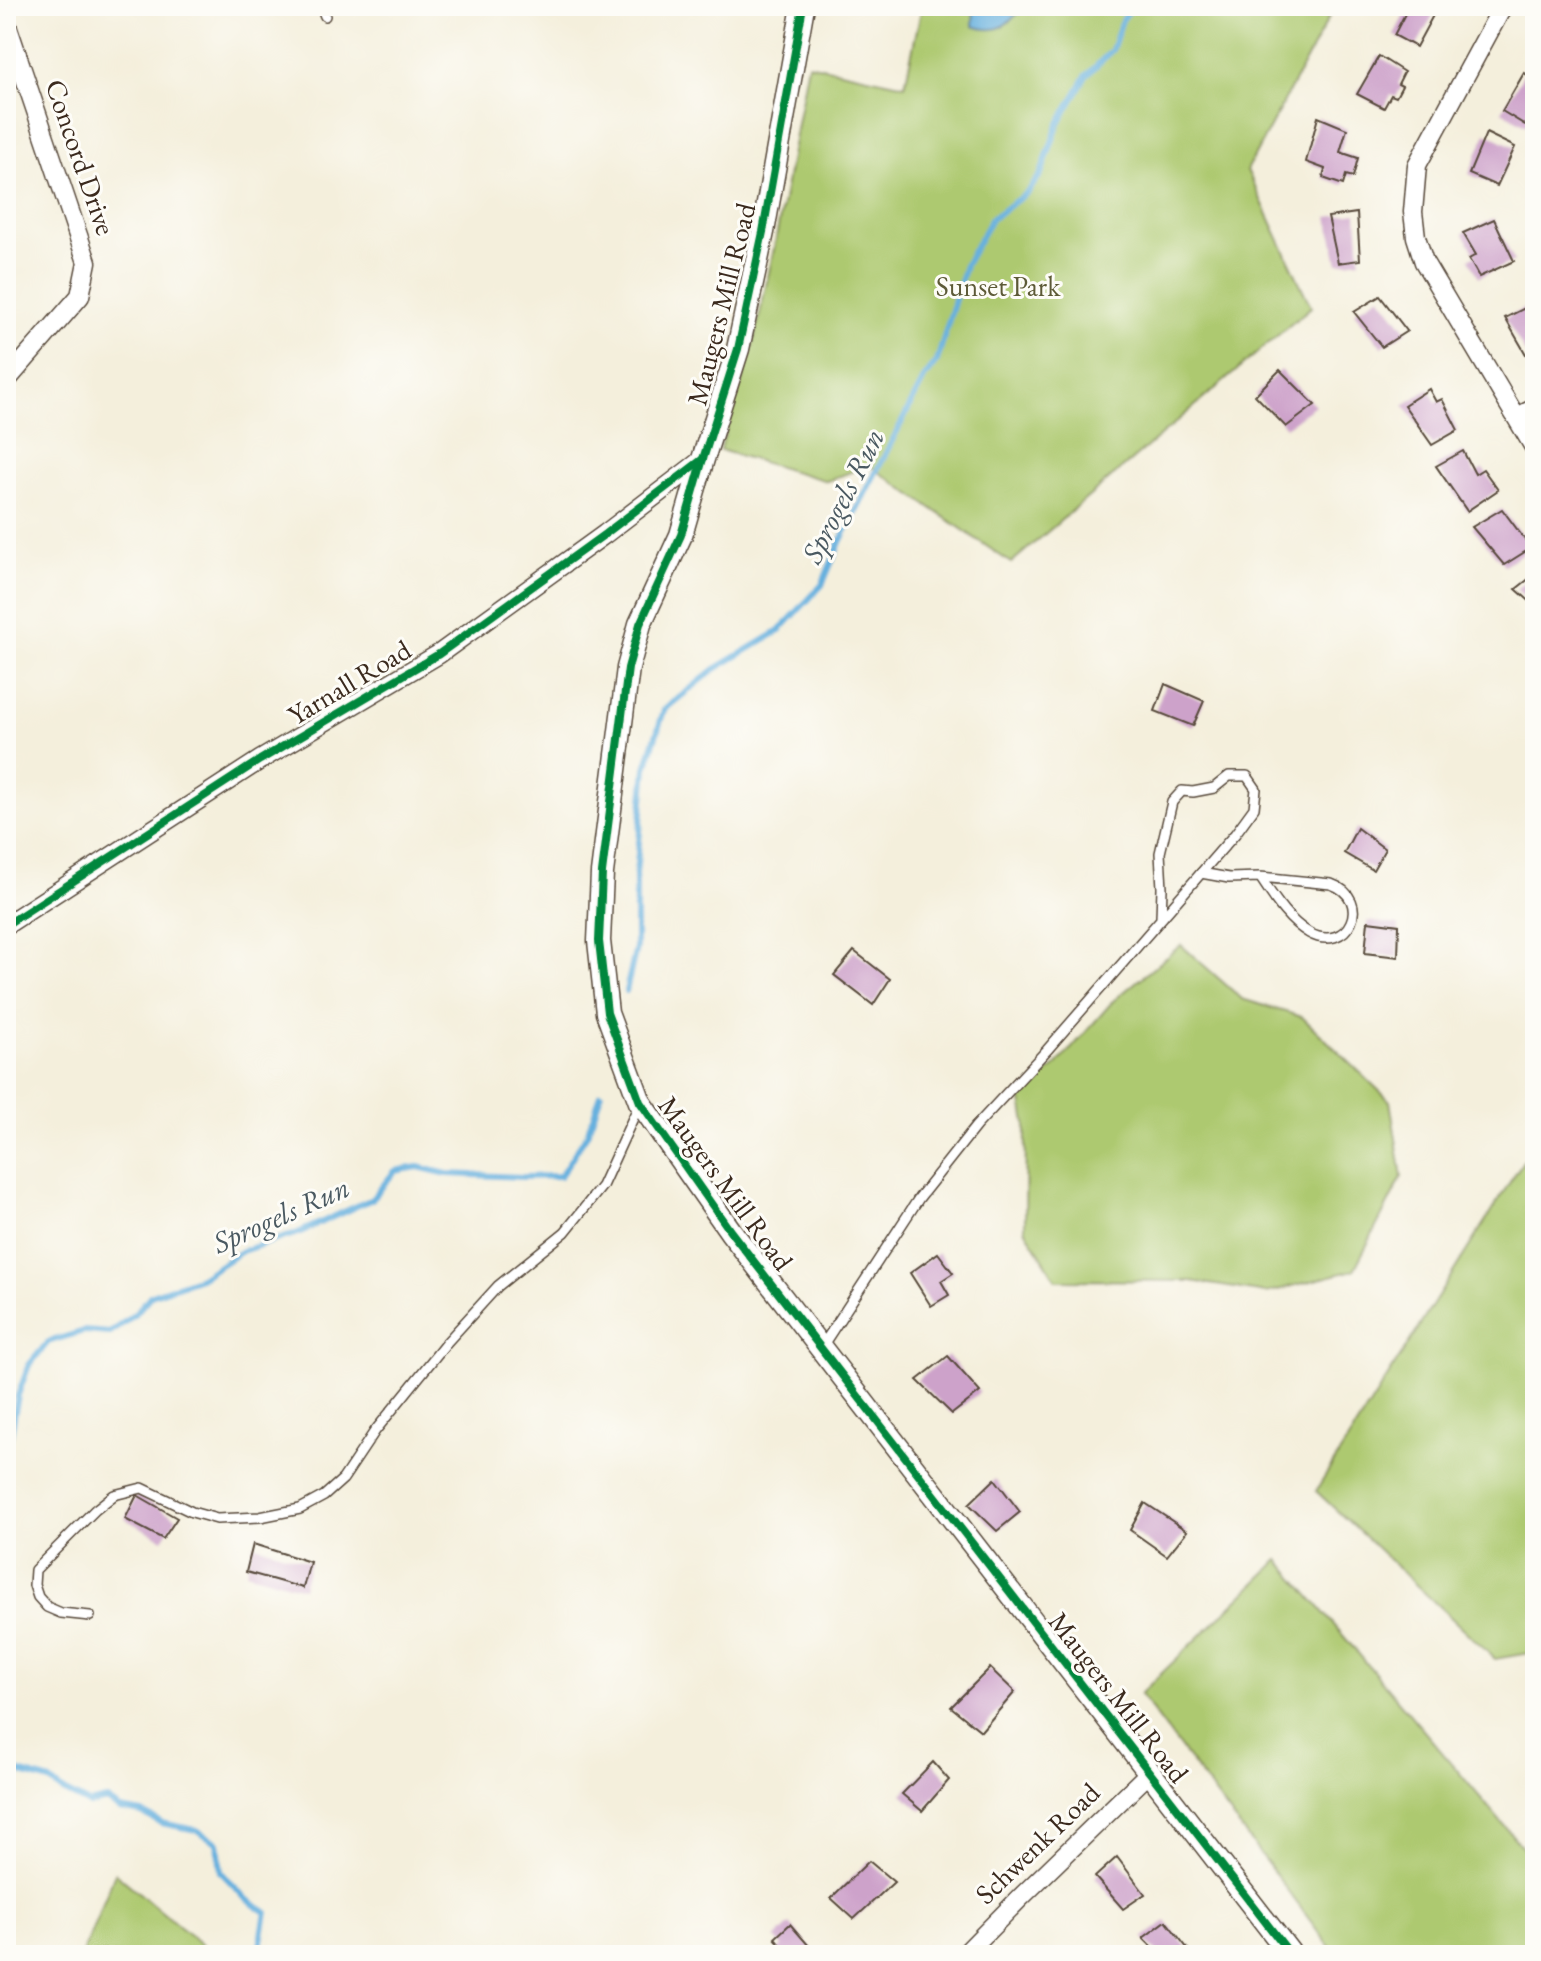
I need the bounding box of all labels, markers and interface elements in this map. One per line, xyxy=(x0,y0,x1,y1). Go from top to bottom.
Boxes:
street label: Concord Drive xyxy=(38,74,124,240)
street label: Maugers Mill Road xyxy=(678,198,764,409)
park label: Sunset Park xyxy=(936,268,1061,304)
water label: Sprogels Run xyxy=(792,422,893,571)
street label: Yarnall Road xyxy=(281,631,418,733)
street label: Maugers Mill Road xyxy=(650,1089,802,1278)
water label: Sprogels Run xyxy=(205,1167,355,1262)
street label: Maugers Mill Road xyxy=(1041,1604,1198,1790)
street label: Schwenk Road xyxy=(967,1774,1108,1911)

